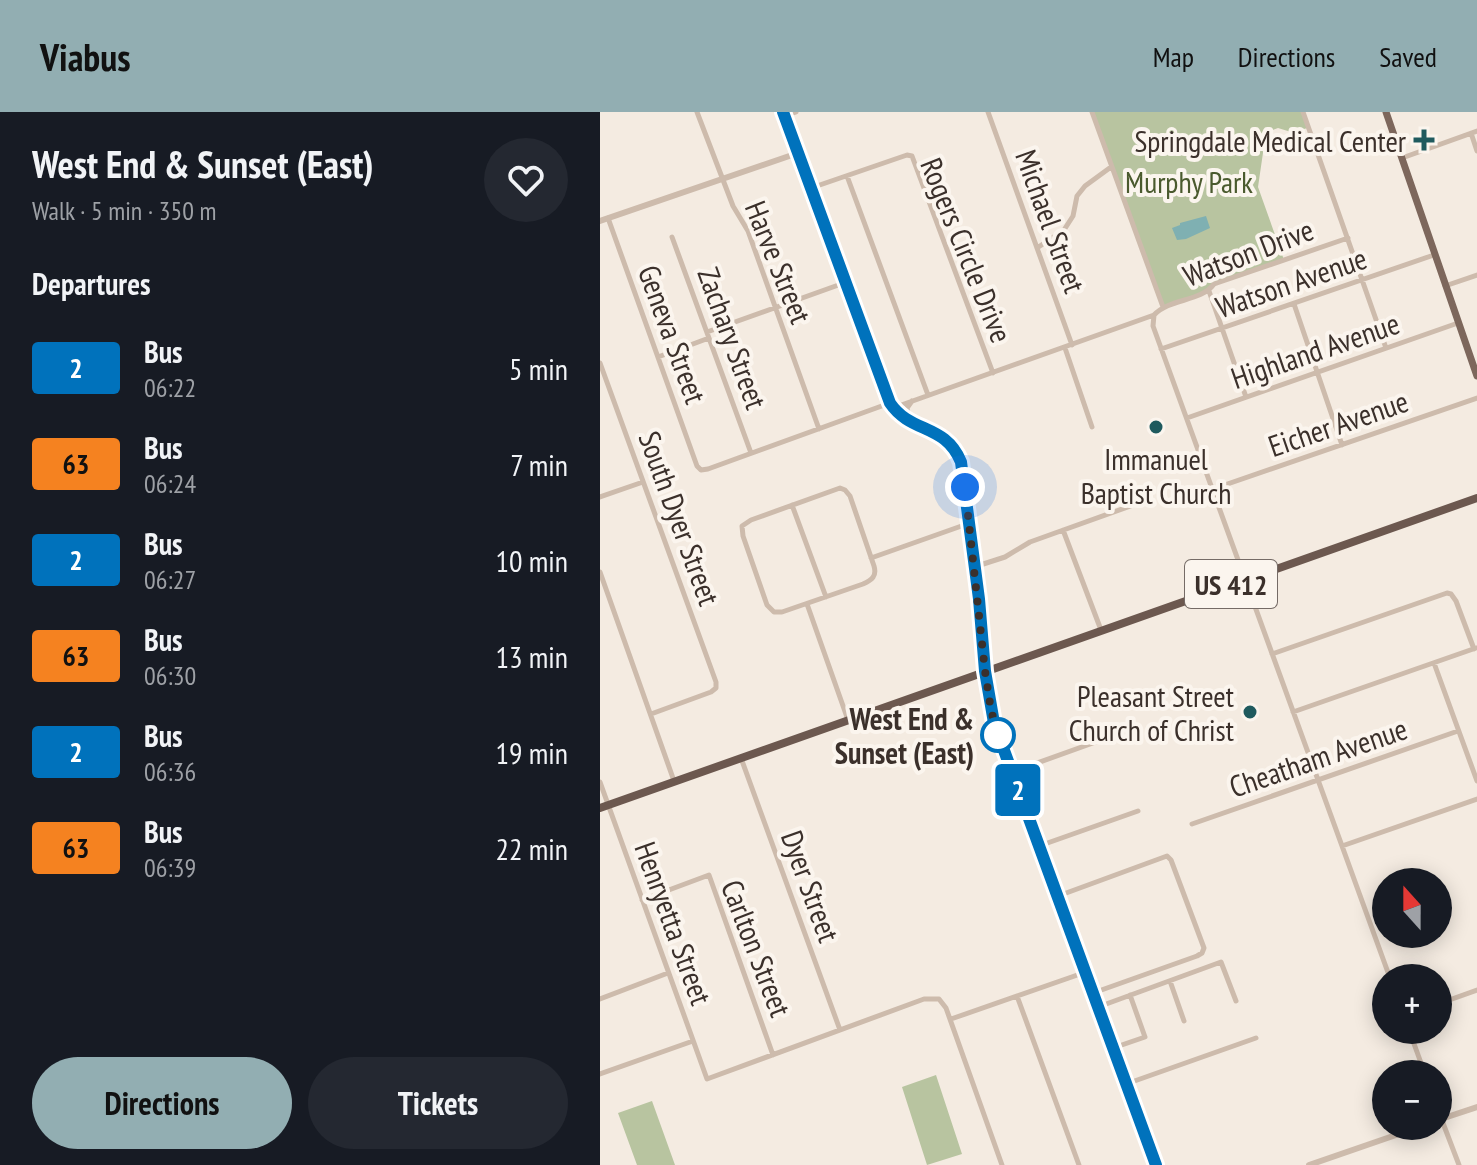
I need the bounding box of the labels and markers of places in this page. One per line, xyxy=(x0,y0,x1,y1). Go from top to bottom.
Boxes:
place label: Springdale Medical Center xyxy=(1134,121,1407,160)
marker: Springdale Medical Center xyxy=(1413,129,1435,151)
marker: Immanuel Baptist Church xyxy=(1147,418,1165,436)
place label: Immanuel Baptist Church xyxy=(1081,439,1231,512)
place label: Pleasant Street Church of Christ xyxy=(1069,676,1235,749)
place label: West End & Sunset (East) xyxy=(835,699,974,772)
marker: Pleasant Street Church of Christ xyxy=(1241,703,1259,721)
marker: West End & Sunset (East) xyxy=(981,718,1015,752)

